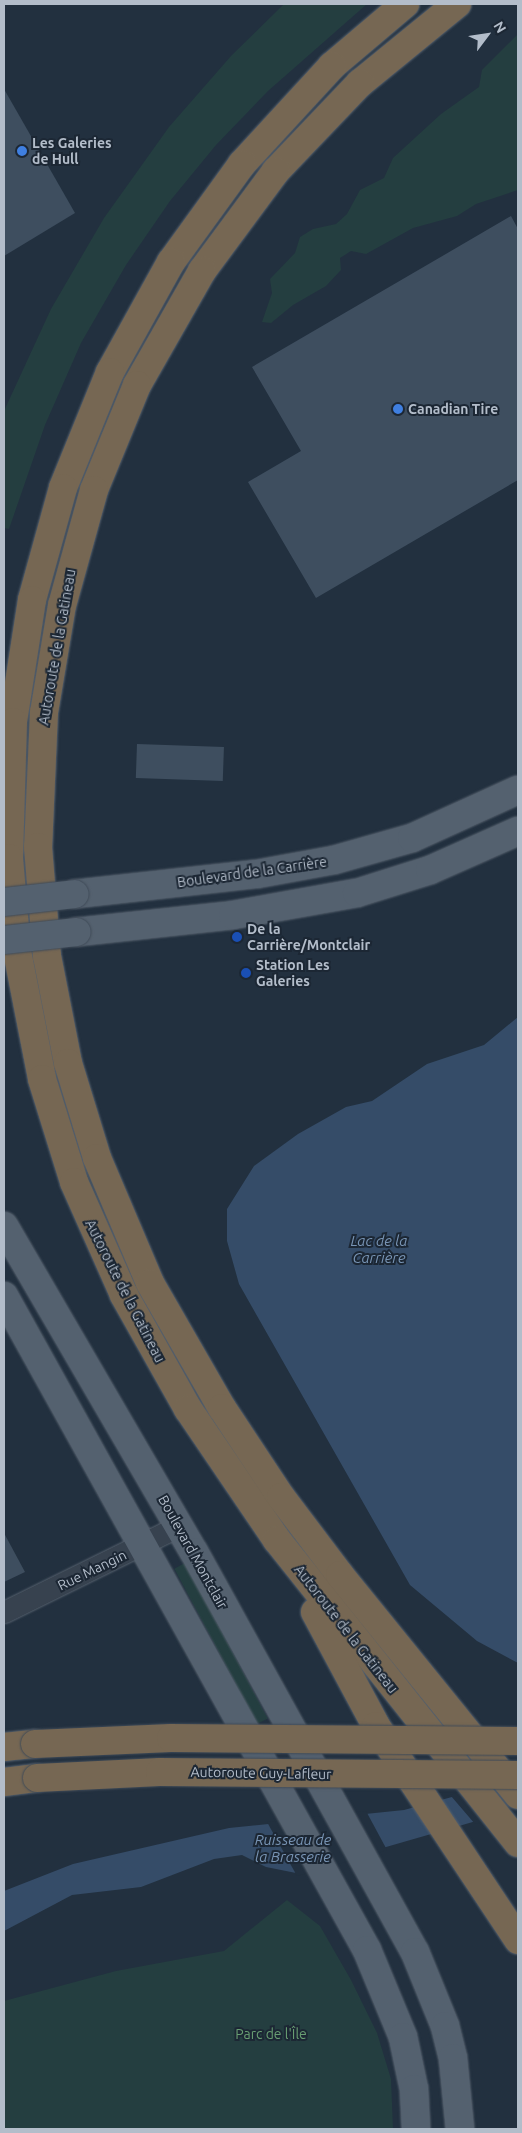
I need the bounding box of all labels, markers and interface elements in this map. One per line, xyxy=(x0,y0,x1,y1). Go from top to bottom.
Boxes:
north arrow xyxy=(462,10,512,60)
text: N xyxy=(490,19,509,36)
place label: Les Galeries de Hull xyxy=(32,135,112,168)
marker: Les Galeries de Hull xyxy=(16,145,28,157)
place label: Canadian Tire xyxy=(408,401,498,417)
marker: Canadian Tire xyxy=(392,403,404,415)
street label: Autoroute de la Gatineau xyxy=(35,568,79,726)
street label: Boulevard de la Carrière xyxy=(176,853,328,891)
place label: De la Carrière/Montclair xyxy=(247,921,370,954)
marker: De la Carrière/Montclair xyxy=(231,931,243,943)
place label: Station Les Galeries xyxy=(256,957,330,990)
marker: Station Les Galeries xyxy=(240,967,252,979)
street label: Autoroute de la Gatineau xyxy=(82,1217,168,1365)
water label: Lac de la Carrière xyxy=(351,1231,407,1266)
street label: Boulevard Montclair xyxy=(155,1492,231,1612)
street label: Rue Mangin xyxy=(55,1546,129,1594)
street label: Autoroute de la Gatineau xyxy=(291,1562,401,1696)
street label: Autoroute Guy-Lafleur xyxy=(190,1763,332,1783)
water label: Ruisseau de la Brasserie xyxy=(255,1830,331,1865)
park label: Parc de l'Île xyxy=(235,2026,307,2042)

